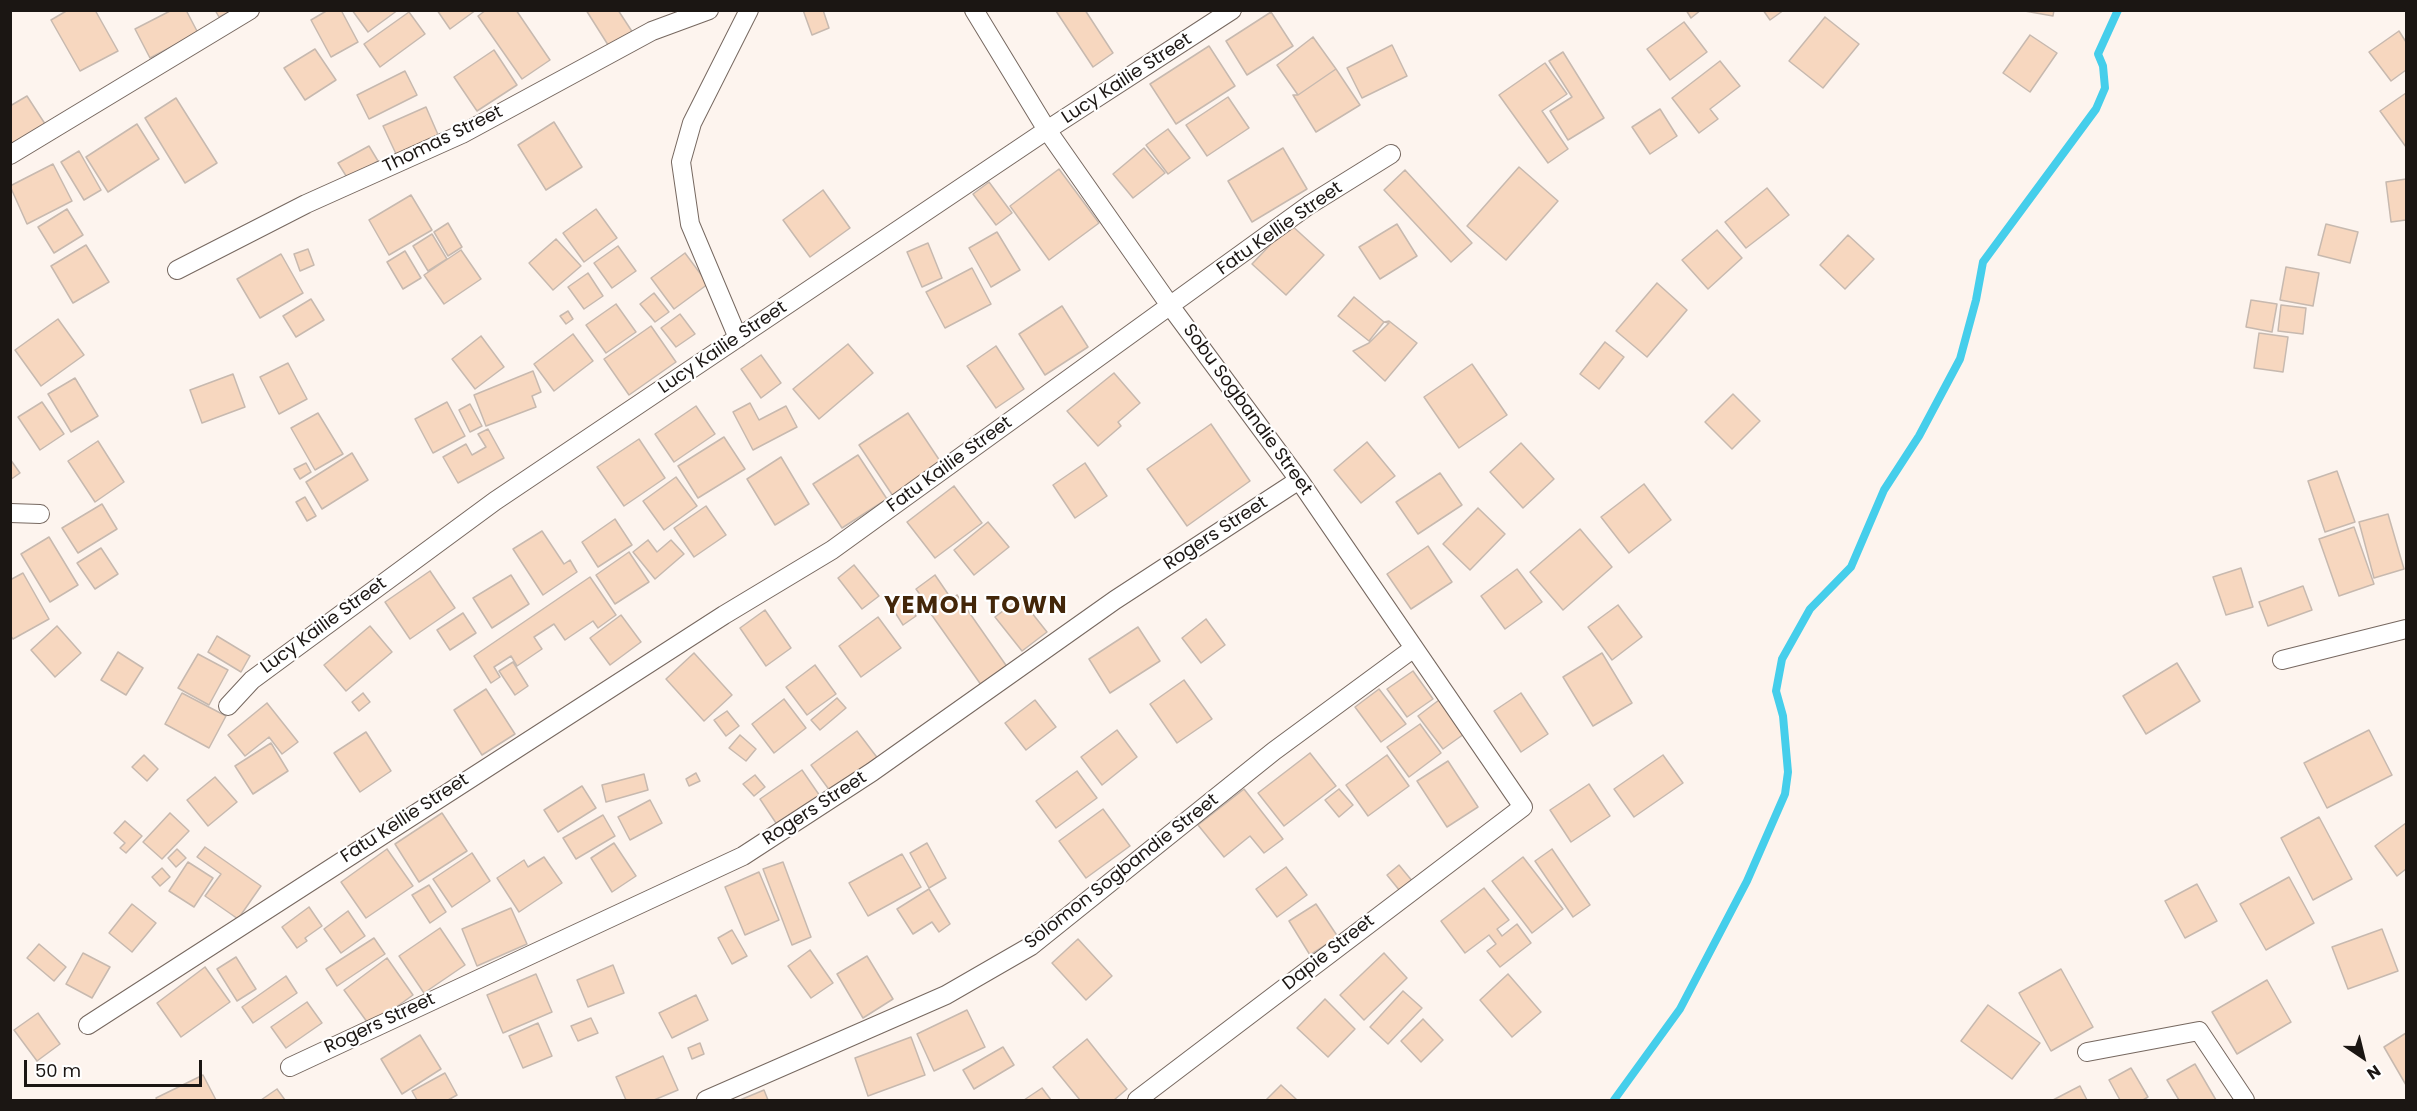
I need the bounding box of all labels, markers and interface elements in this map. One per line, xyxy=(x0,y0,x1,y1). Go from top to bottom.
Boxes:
street label: Lucy Kailie Street xyxy=(1058,29,1196,129)
street label: Thomas Street xyxy=(380,102,506,178)
street label: Fatu Kellie Street xyxy=(1213,178,1347,280)
street label: Lucy Kailie Street xyxy=(655,297,791,399)
street label: Sobu Sogbandie Street xyxy=(1178,320,1316,500)
street label: Fatu Kailie Street xyxy=(883,412,1017,518)
street label: Rogers Street xyxy=(1160,492,1272,576)
street label: Lucy Kailie Street xyxy=(257,573,391,679)
district label: YEMOH TOWN xyxy=(884,593,1068,621)
street label: Rogers Street xyxy=(759,767,871,851)
street label: Fatu Kellie Street xyxy=(337,770,473,868)
street label: Solomon Sogbandie Street xyxy=(1021,790,1223,954)
street label: Dapie Street xyxy=(1279,911,1379,995)
street label: Rogers Street xyxy=(321,989,439,1059)
north arrow xyxy=(2333,1027,2393,1087)
scale bar xyxy=(27,1048,206,1086)
text: 50 m xyxy=(35,1058,81,1083)
text: N xyxy=(2362,1059,2385,1085)

